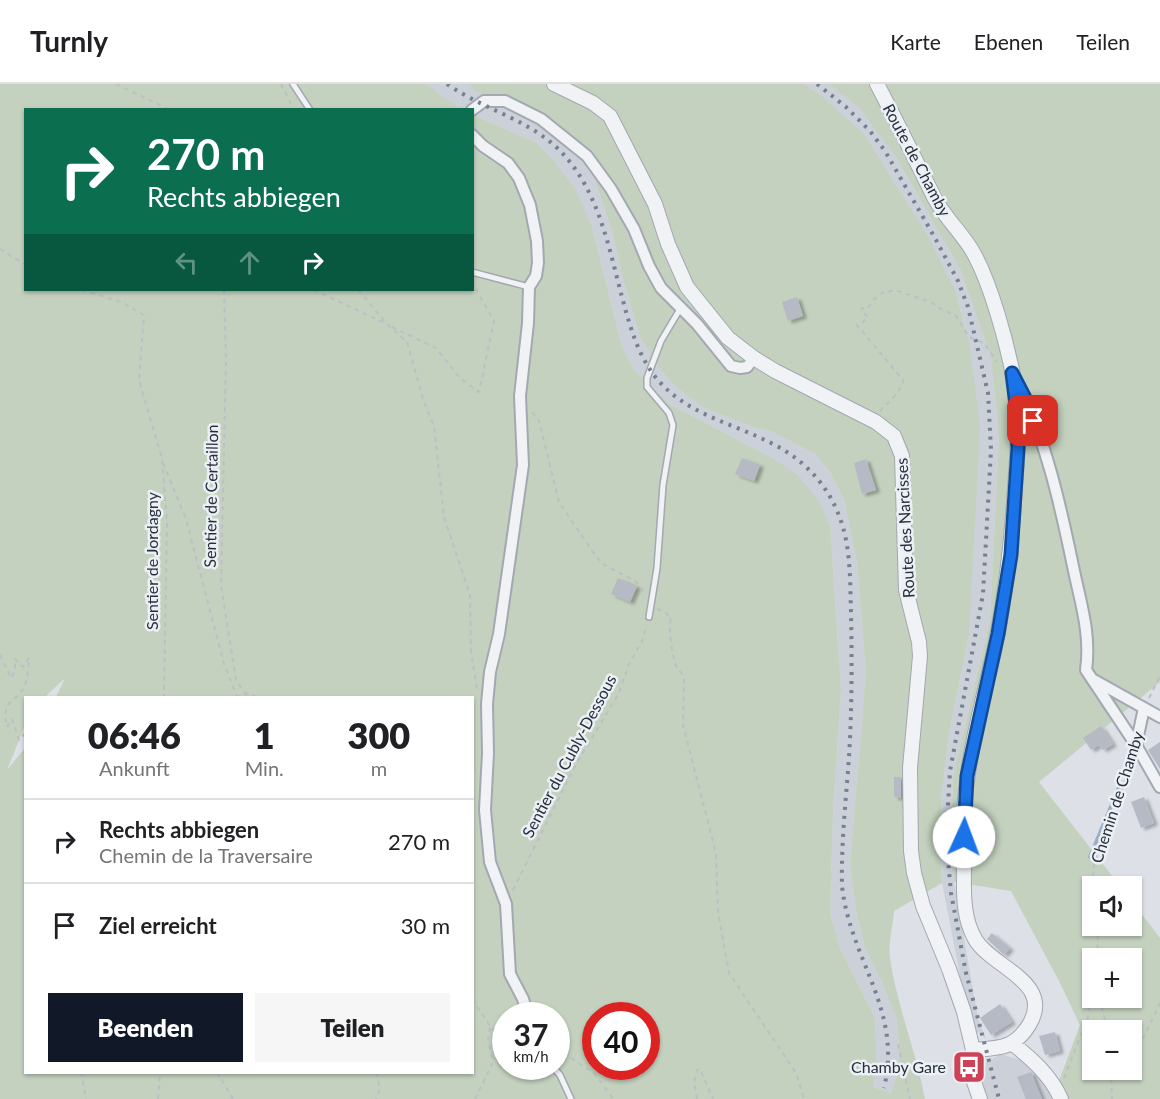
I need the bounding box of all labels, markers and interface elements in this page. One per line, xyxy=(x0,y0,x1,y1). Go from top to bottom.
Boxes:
text: Turnly xyxy=(30,24,108,58)
text: Karte xyxy=(890,29,941,54)
text: Ebenen xyxy=(974,29,1043,54)
text: Teilen xyxy=(1076,29,1130,54)
street label: Route de Chamby xyxy=(880,100,956,220)
text: 270 m xyxy=(147,129,265,179)
icon: right xyxy=(48,132,126,210)
text: Rechts abbiegen xyxy=(147,180,341,213)
icon: left xyxy=(170,246,203,279)
icon: ahead xyxy=(233,246,266,279)
icon: right xyxy=(296,246,329,279)
pin xyxy=(1007,395,1058,446)
icon: arrive xyxy=(1016,404,1049,437)
street label: Sentier de Certaillon xyxy=(200,424,221,568)
street label: Route des Narcisses xyxy=(891,457,918,599)
street label: Sentier de Jordagny xyxy=(142,491,161,630)
street label: Sentier du Cubly-Dessous xyxy=(518,671,620,840)
text: 06:46 xyxy=(88,713,181,757)
text: 1 xyxy=(254,713,275,757)
text: 300 xyxy=(348,713,410,757)
street label: Chemin de Chamby xyxy=(1086,728,1147,865)
text: Ankunft xyxy=(99,756,170,780)
text: Min. xyxy=(245,756,284,780)
text: m xyxy=(371,756,387,780)
position arrow xyxy=(932,805,996,869)
text: Rechts abbiegen xyxy=(99,816,259,843)
icon: right xyxy=(48,825,81,858)
text: 270 m xyxy=(388,828,450,855)
text: Chemin de la Traversaire xyxy=(99,843,313,867)
map controls xyxy=(1082,876,1142,1080)
button: sound xyxy=(1082,876,1142,936)
icon: arrive xyxy=(48,909,81,942)
text: Ziel erreicht xyxy=(99,912,217,939)
text: 30 m xyxy=(401,912,450,939)
button: + xyxy=(1082,948,1142,1008)
button: Beenden xyxy=(48,993,243,1062)
button: Teilen xyxy=(255,993,450,1062)
speed limit sign: 40 xyxy=(582,1002,660,1080)
text: 37 xyxy=(514,1016,548,1052)
button: − xyxy=(1082,1020,1142,1080)
text: km/h xyxy=(513,1047,549,1065)
bus stop icon: Chamby Gare xyxy=(951,1049,987,1085)
place label: Chamby Gare xyxy=(851,1057,946,1076)

